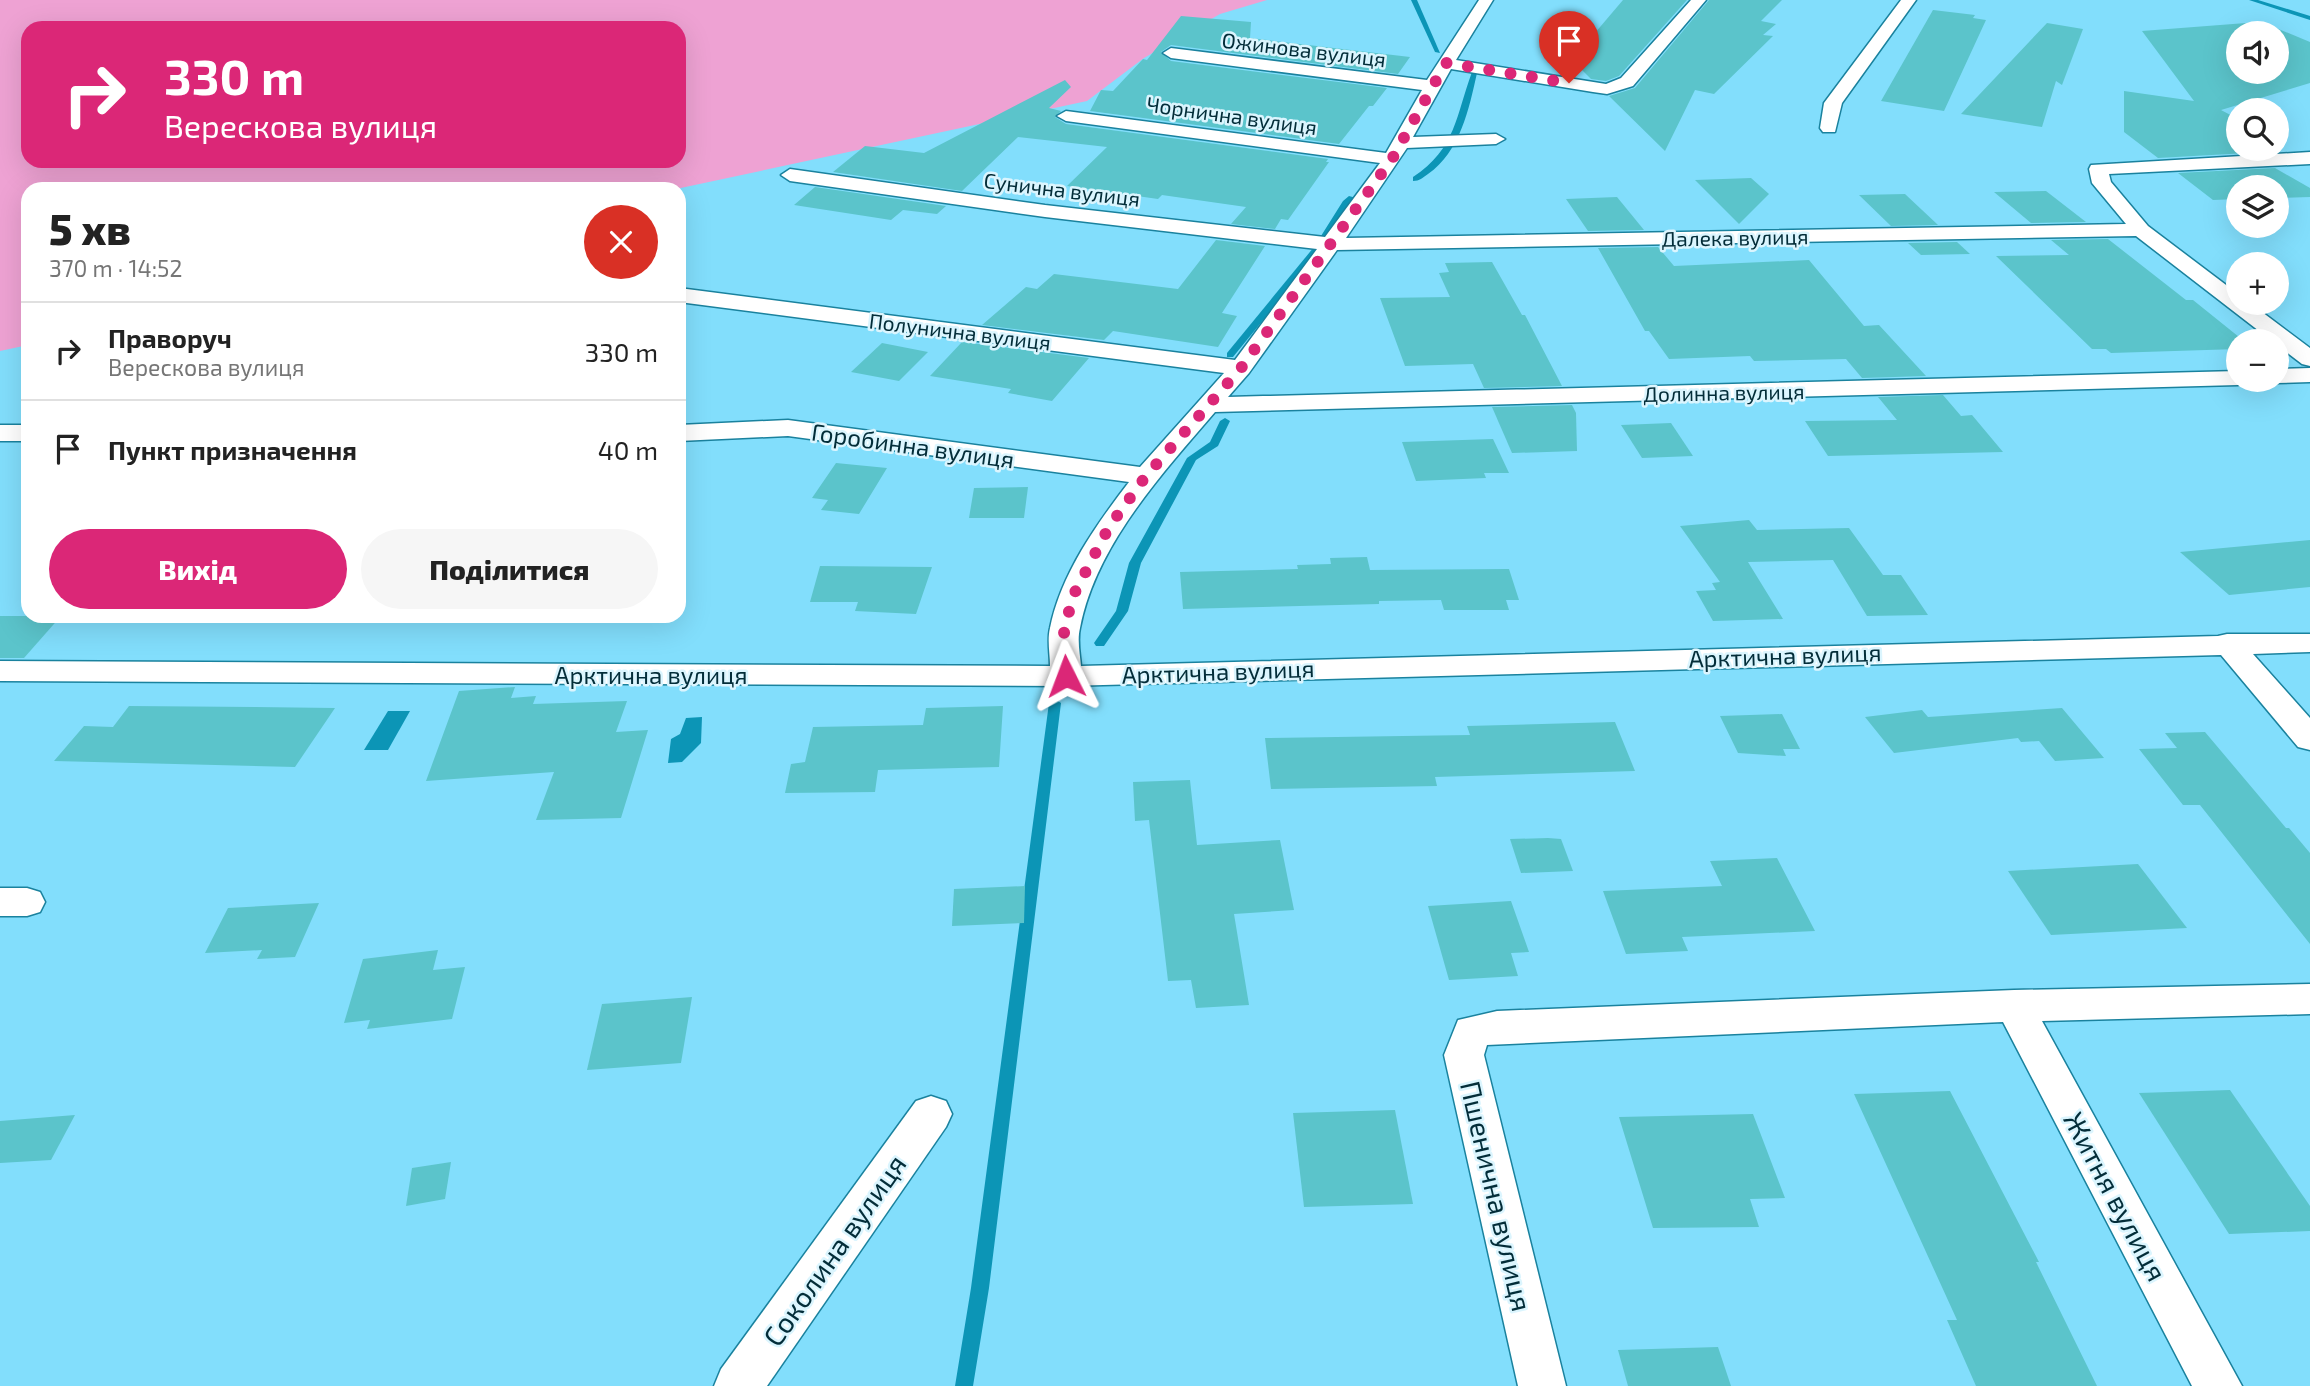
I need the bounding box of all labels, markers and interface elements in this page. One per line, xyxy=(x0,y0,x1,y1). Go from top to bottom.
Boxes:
pin xyxy=(1539,11,1599,83)
map controls xyxy=(2226,21,2289,392)
button: sound xyxy=(2226,21,2289,84)
icon: arrive xyxy=(1550,22,1588,60)
street label: Ожинова вулиця xyxy=(1220,27,1387,72)
text: 330 m xyxy=(164,46,304,105)
icon: right xyxy=(49,49,140,140)
street label: Чорнична вулиця xyxy=(1145,91,1319,140)
button: search xyxy=(2226,98,2289,161)
text: Верескова вулиця xyxy=(164,106,437,144)
street label: Сунична вулиця xyxy=(982,167,1142,212)
button: layers xyxy=(2226,175,2289,238)
text: 5 хв xyxy=(49,203,131,253)
button: close xyxy=(584,205,658,279)
street label: Далека вулиця xyxy=(1661,223,1809,252)
button: + xyxy=(2226,252,2289,315)
text: 370 m · 14:52 xyxy=(49,254,182,282)
street label: Полунична вулиця xyxy=(868,307,1052,356)
text: Праворуч xyxy=(108,322,232,353)
button: − xyxy=(2226,329,2289,392)
icon: right xyxy=(49,332,87,370)
text: 330 m xyxy=(585,336,658,367)
text: Верескова вулиця xyxy=(108,353,304,381)
street label: Долинна вулиця xyxy=(1643,378,1805,407)
street label: Горобинна вулиця xyxy=(810,416,1016,475)
icon: arrive xyxy=(49,430,87,468)
text: Пункт призначення xyxy=(108,434,357,465)
text: 40 m xyxy=(598,434,658,465)
button: Вихід xyxy=(49,529,347,609)
button: Поділитися xyxy=(361,529,658,609)
street label: Арктична вулиця xyxy=(1688,637,1882,674)
position arrow xyxy=(1029,639,1103,713)
street label: Арктична вулиця xyxy=(1121,653,1315,690)
street label: Арктична вулиця xyxy=(555,660,747,690)
street label: Пшенична вулиця xyxy=(1454,1078,1540,1314)
street label: Житня вулиця xyxy=(2057,1106,2175,1286)
street label: Соколина вулиця xyxy=(755,1148,913,1352)

